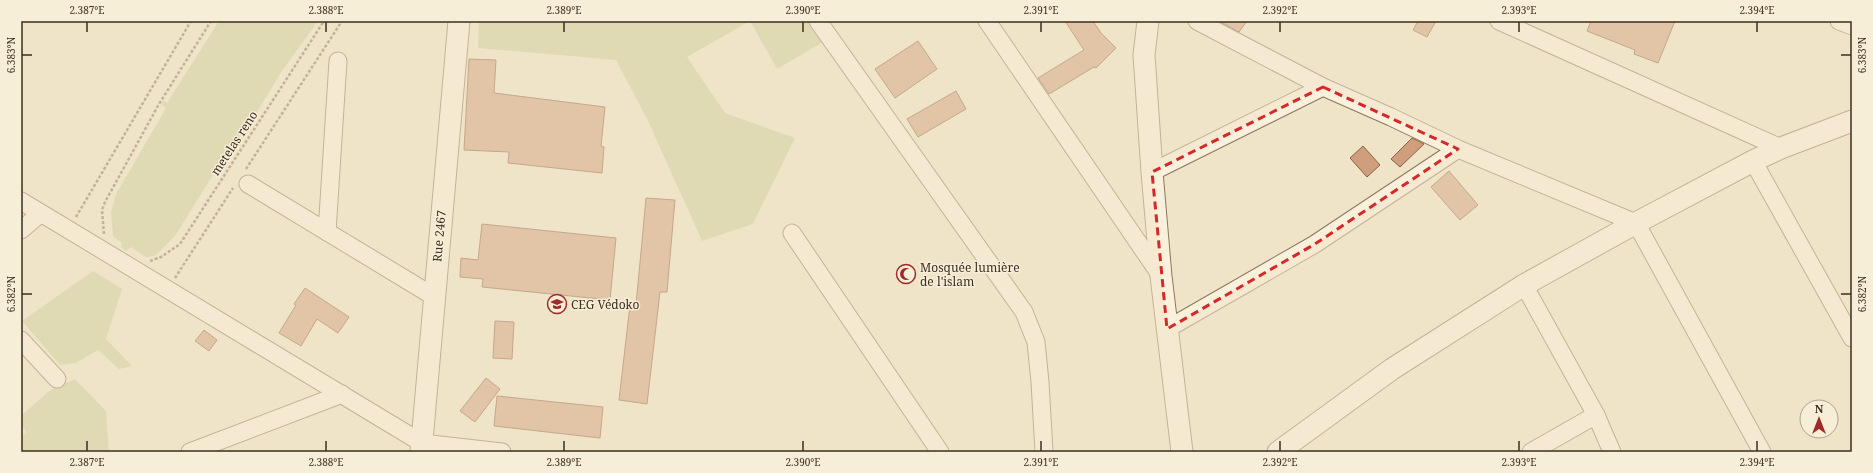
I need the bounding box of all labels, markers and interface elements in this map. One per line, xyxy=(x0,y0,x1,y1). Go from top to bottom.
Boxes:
text: 2.387°E xyxy=(69,3,105,17)
text: 2.388°E xyxy=(308,3,344,17)
text: 2.389°E xyxy=(546,3,582,17)
text: 2.390°E xyxy=(785,3,821,17)
text: 2.391°E xyxy=(1023,3,1059,17)
text: 2.392°E xyxy=(1262,3,1298,17)
text: 2.393°E xyxy=(1501,3,1537,17)
text: 2.394°E xyxy=(1739,3,1775,17)
text: 6.383°N xyxy=(4,36,18,73)
text: 6.383°N xyxy=(1855,36,1869,73)
street label: metelas reno xyxy=(207,107,261,179)
street label: Rue 2467 xyxy=(428,209,450,263)
place label: Mosquée lumière de l'islam xyxy=(920,259,1020,290)
mosque icon: Mosquée lumière de l'islam xyxy=(895,263,917,285)
text: 6.382°N xyxy=(4,275,18,312)
text: 6.382°N xyxy=(1855,275,1869,312)
school or university icon: CEG Védoko xyxy=(546,293,568,315)
place label: CEG Védoko xyxy=(571,296,639,313)
north arrow xyxy=(1799,399,1839,439)
text: N xyxy=(1815,401,1824,416)
text: 2.387°E xyxy=(69,455,105,469)
text: 2.388°E xyxy=(308,455,344,469)
text: 2.389°E xyxy=(546,455,582,469)
text: 2.390°E xyxy=(785,455,821,469)
text: 2.391°E xyxy=(1023,455,1059,469)
text: 2.392°E xyxy=(1262,455,1298,469)
text: 2.393°E xyxy=(1501,455,1537,469)
text: 2.394°E xyxy=(1739,455,1775,469)

